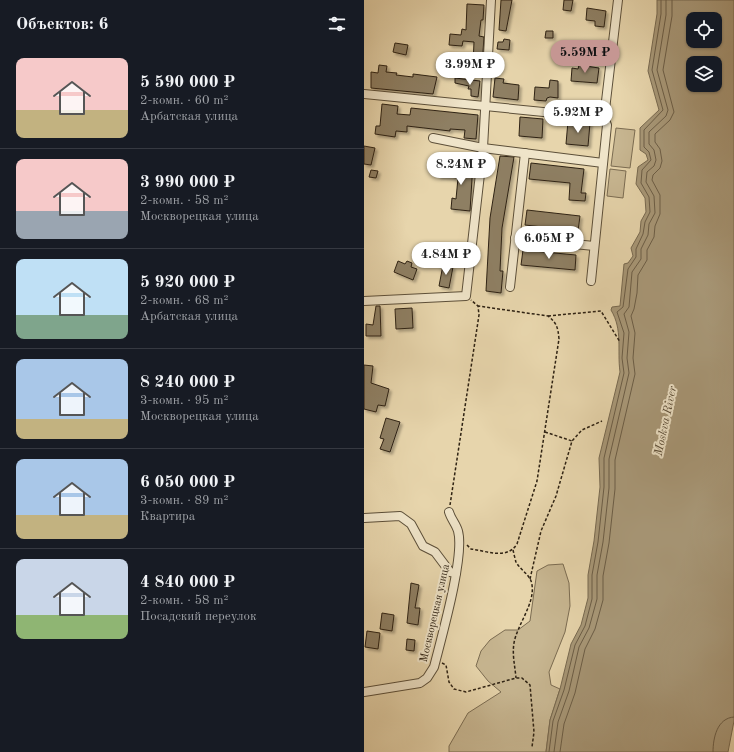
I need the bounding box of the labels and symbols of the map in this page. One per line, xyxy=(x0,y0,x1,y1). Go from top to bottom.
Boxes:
pin: 5.59M ₽ xyxy=(548,40,622,74)
pin: 3.99M ₽ xyxy=(433,52,507,86)
pin: 5.92M ₽ xyxy=(541,100,615,134)
pin: 8.24M ₽ xyxy=(424,152,498,186)
pin: 6.05M ₽ xyxy=(512,226,586,260)
pin: 4.84M ₽ xyxy=(409,242,483,276)
water label: Moskva River xyxy=(653,384,679,458)
street label: Москворецкая улица xyxy=(419,563,452,663)

